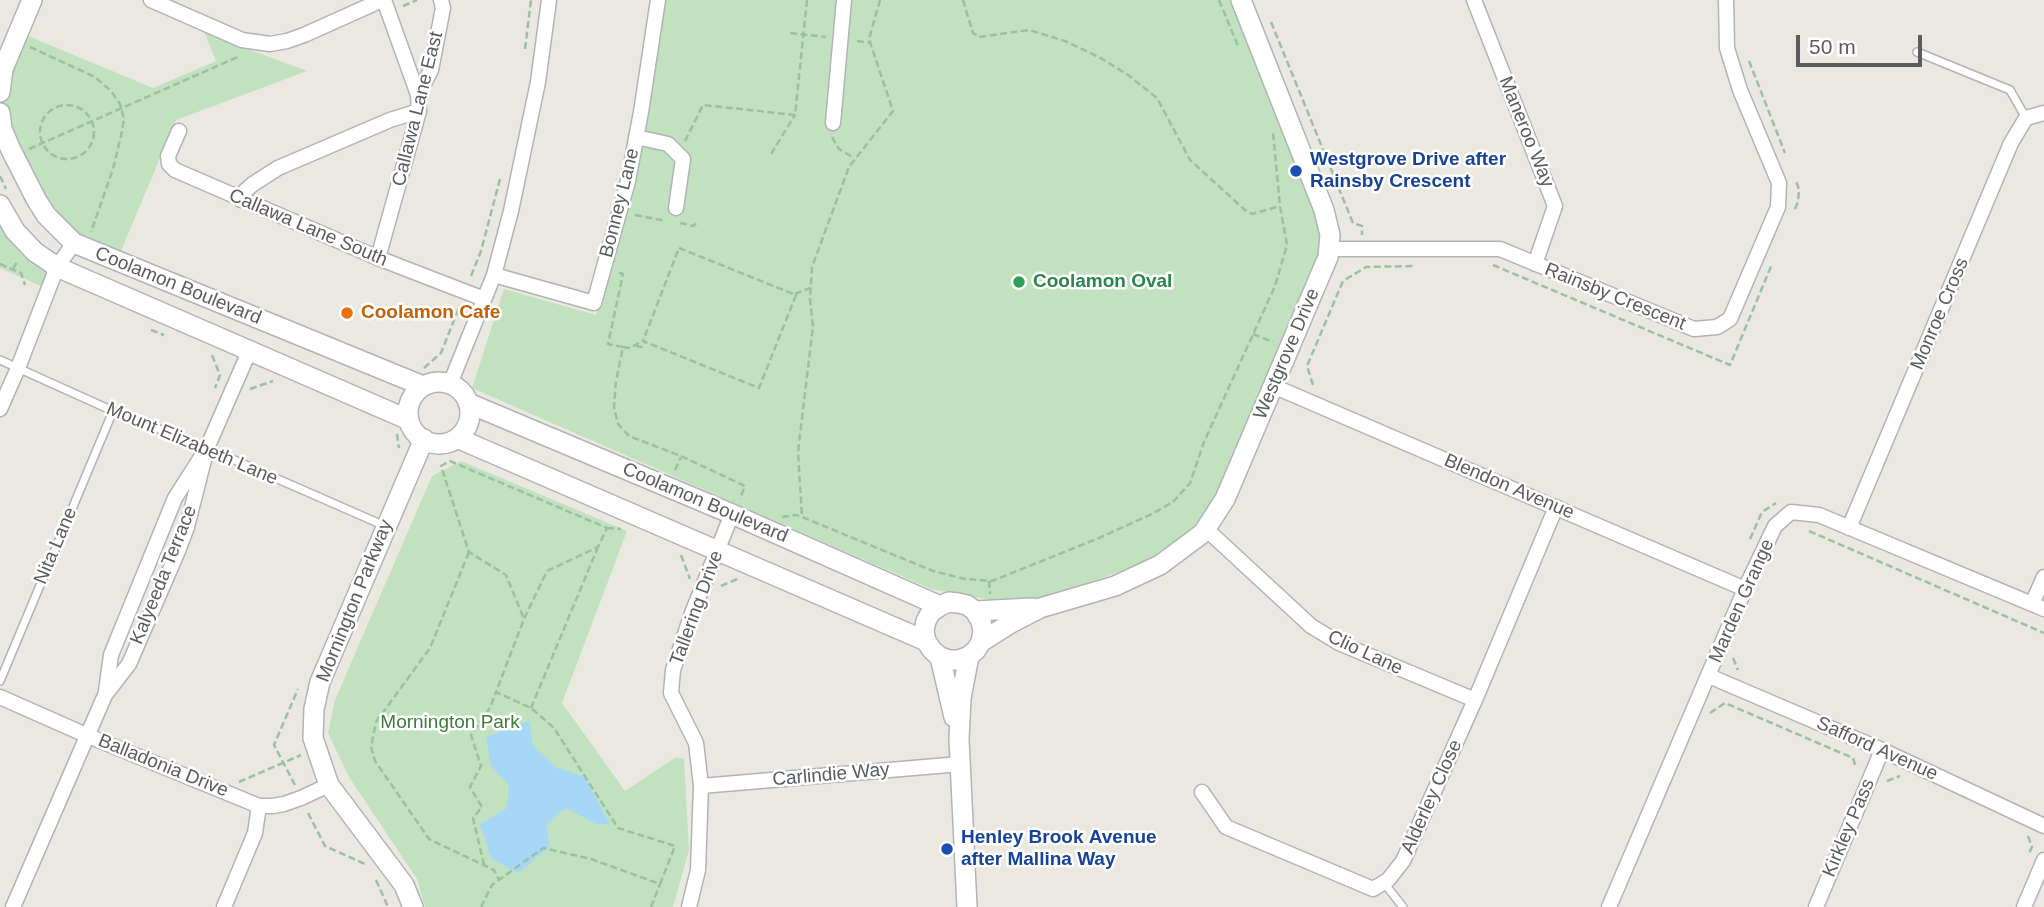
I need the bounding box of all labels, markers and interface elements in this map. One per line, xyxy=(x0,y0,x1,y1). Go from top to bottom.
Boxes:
scale bar xyxy=(1799,21,1925,65)
street label: Callawa Lane East xyxy=(388,29,448,189)
text: 50 m xyxy=(1809,35,1856,58)
street label: Maneroo Way xyxy=(1493,73,1559,191)
street label: Bonney Lane xyxy=(595,146,645,260)
place label: Westgrove Drive after Rainsby Crescent xyxy=(1310,149,1506,193)
marker: Westgrove Drive after Rainsby Crescent xyxy=(1288,163,1304,179)
street label: Callawa Lane South xyxy=(225,184,391,272)
street label: Coolamon Boulevard xyxy=(91,242,265,330)
street label: Monroe Cross xyxy=(1906,255,1974,373)
street label: Rainsby Crescent xyxy=(1541,258,1689,336)
place label: Coolamon Oval xyxy=(1033,271,1172,293)
marker: Coolamon Oval xyxy=(1011,274,1027,290)
street label: Westgrove Drive xyxy=(1249,285,1325,423)
place label: Coolamon Cafe xyxy=(361,302,500,324)
marker: Coolamon Cafe xyxy=(339,305,355,321)
street label: Mount Elizabeth Lane xyxy=(103,398,281,490)
street label: Blendon Avenue xyxy=(1441,449,1577,525)
street label: Coolamon Boulevard xyxy=(619,458,791,548)
street label: Kalyeeda Terrace xyxy=(126,502,202,648)
street label: Nita Lane xyxy=(30,504,82,588)
street label: Mornington Parkway xyxy=(312,516,398,686)
street label: Marden Grange xyxy=(1705,536,1779,666)
street label: Tallering Drive xyxy=(666,548,728,668)
street label: Clio Lane xyxy=(1324,626,1406,680)
park label: Mornington Park xyxy=(380,712,520,734)
street label: Safford Avenue xyxy=(1813,712,1941,786)
street label: Balladonia Drive xyxy=(95,730,231,802)
street label: Alderley Close xyxy=(1397,736,1467,858)
street label: Carlindie Way xyxy=(771,759,891,791)
street label: Kirkley Pass xyxy=(1818,775,1880,881)
place label: Henley Brook Avenue after Mallina Way xyxy=(961,827,1157,871)
marker: Henley Brook Avenue after Mallina Way xyxy=(939,841,955,857)

